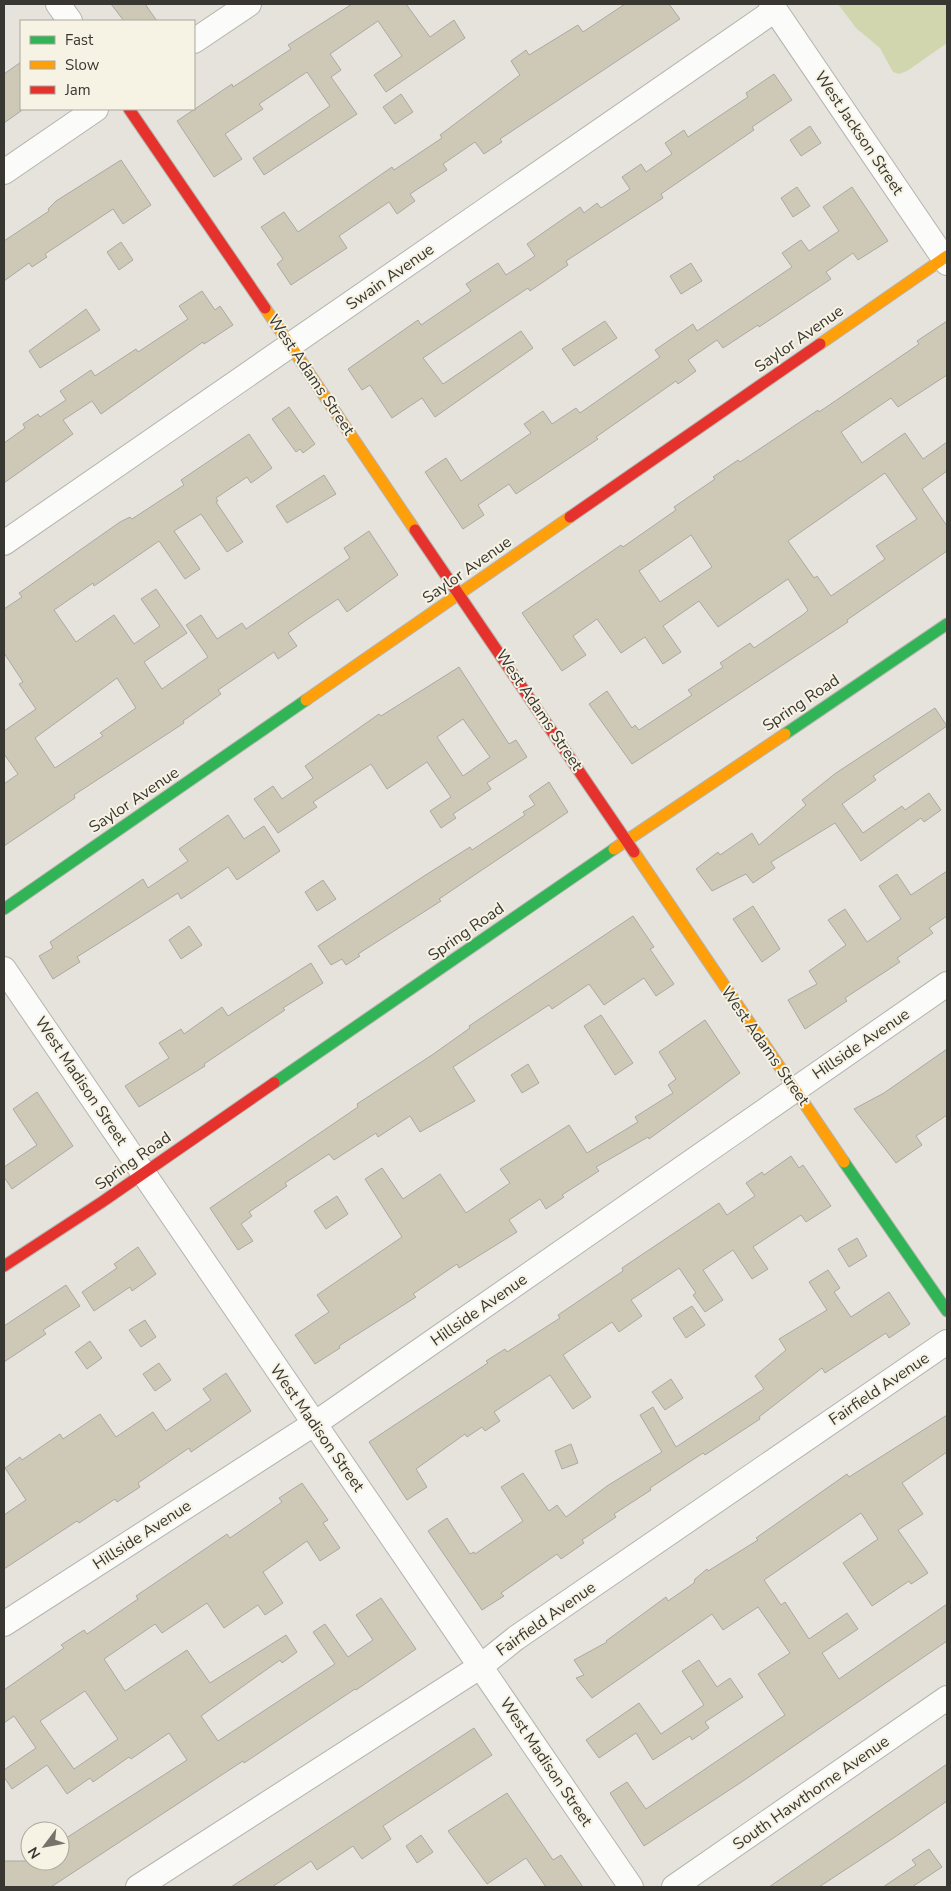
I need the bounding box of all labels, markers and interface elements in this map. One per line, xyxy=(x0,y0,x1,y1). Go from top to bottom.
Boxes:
legend xyxy=(20,20,195,110)
text: Fast xyxy=(65,30,94,50)
text: Slow xyxy=(65,55,100,75)
street label: West Jackson Street xyxy=(809,67,909,200)
text: Jam xyxy=(64,80,91,100)
street label: Swain Avenue xyxy=(342,238,438,316)
street label: Saylor Avenue xyxy=(750,300,848,378)
street label: West Adams Street xyxy=(262,310,360,440)
street label: Saylor Avenue xyxy=(418,531,516,609)
street label: West Adams Street xyxy=(490,645,588,775)
street label: Spring Road xyxy=(758,669,844,737)
street label: Saylor Avenue xyxy=(85,762,183,838)
street label: Spring Road xyxy=(423,898,509,966)
street label: West Adams Street xyxy=(716,982,815,1110)
street label: Hillside Avenue xyxy=(808,1003,914,1085)
street label: West Madison Street xyxy=(30,1012,133,1150)
street label: Spring Road xyxy=(90,1127,176,1195)
street label: Hillside Avenue xyxy=(426,1269,532,1351)
street label: Fairfield Avenue xyxy=(824,1347,934,1431)
street label: West Madison Street xyxy=(265,1360,370,1497)
street label: Hillside Avenue xyxy=(89,1495,195,1575)
street label: Fairfield Avenue xyxy=(492,1576,600,1662)
street label: West Madison Street xyxy=(495,1693,598,1831)
street label: South Hawthorne Avenue xyxy=(728,1731,894,1855)
north arrow xyxy=(20,1821,70,1871)
text: N xyxy=(24,1843,45,1862)

